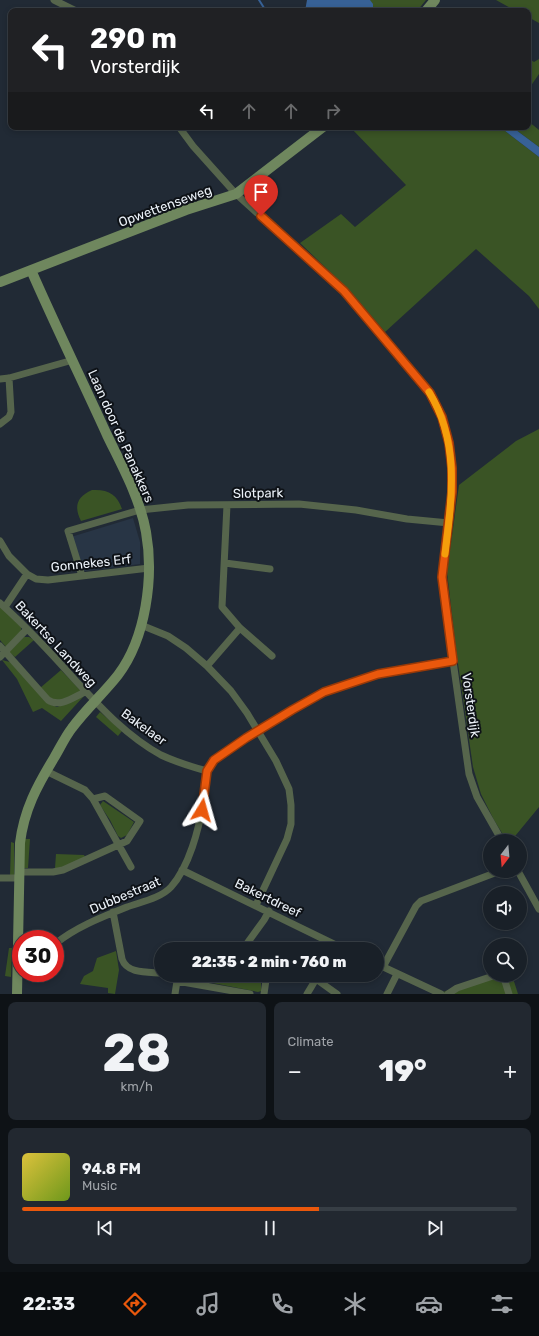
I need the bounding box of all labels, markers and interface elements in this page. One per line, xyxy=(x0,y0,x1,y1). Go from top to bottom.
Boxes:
text: 290 m xyxy=(90,22,177,55)
icon: left xyxy=(24,24,76,76)
text: Vorsterdijk xyxy=(90,56,180,78)
icon: left xyxy=(196,100,218,122)
icon: ahead xyxy=(238,100,260,122)
icon: ahead xyxy=(280,100,302,122)
icon: right xyxy=(322,100,344,122)
pin xyxy=(244,175,278,216)
icon: arrive xyxy=(250,181,272,203)
street label: Opwettenseweg xyxy=(116,182,214,231)
street label: Laan door de Panakkers xyxy=(85,367,157,505)
street label: Slotpark xyxy=(233,485,284,501)
street label: Gonnekes Erf xyxy=(50,551,132,575)
street label: Bakertse Landweg xyxy=(12,598,100,691)
street label: Vorsterdijk xyxy=(459,672,483,738)
street label: Bakelaer xyxy=(119,706,170,748)
position arrow xyxy=(181,789,223,831)
north arrow xyxy=(483,834,527,878)
map controls xyxy=(483,834,527,982)
street label: Dubbestraat xyxy=(87,873,163,917)
street label: Bakertdreef xyxy=(233,876,303,920)
button: sound xyxy=(483,886,527,930)
speed limit sign: 30 xyxy=(12,930,64,982)
button: search xyxy=(483,938,527,982)
text: 22:35 · 2 min · 760 m xyxy=(192,953,346,971)
text: 28 xyxy=(102,1022,171,1084)
text: Climate xyxy=(288,1034,334,1049)
text: 19° xyxy=(378,1053,427,1089)
text: − xyxy=(288,1058,302,1085)
text: + xyxy=(503,1058,517,1085)
text: km/h xyxy=(121,1079,153,1094)
text: 94.8 FM xyxy=(82,1160,141,1178)
text: Music xyxy=(82,1178,117,1193)
icon: previous xyxy=(94,1217,116,1239)
icon: pause xyxy=(259,1217,281,1239)
icon: next xyxy=(424,1217,446,1239)
icon: directions xyxy=(121,1290,149,1318)
icon: music xyxy=(194,1290,222,1318)
icon: phone xyxy=(268,1290,296,1318)
icon: climate xyxy=(341,1290,369,1318)
icon: car xyxy=(415,1290,443,1318)
icon: filters xyxy=(488,1290,516,1318)
text: 22:33 xyxy=(23,1293,75,1315)

